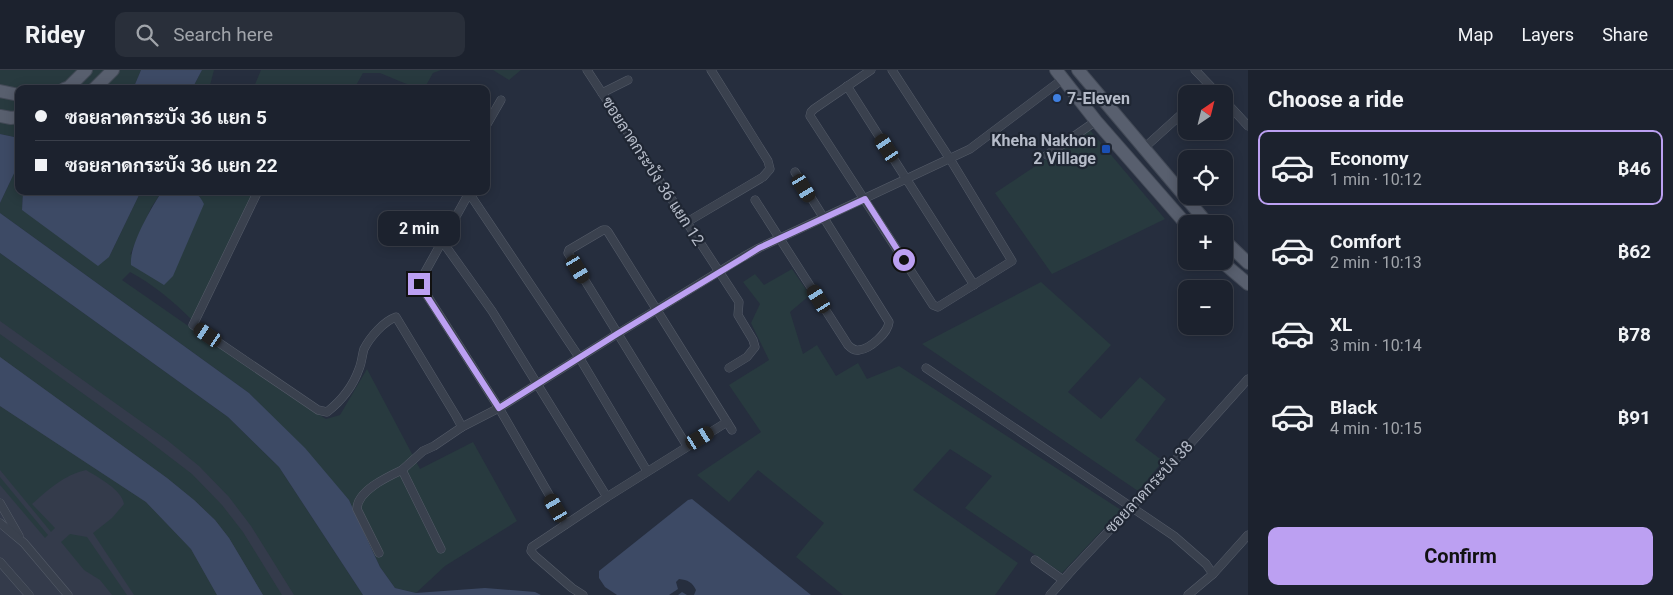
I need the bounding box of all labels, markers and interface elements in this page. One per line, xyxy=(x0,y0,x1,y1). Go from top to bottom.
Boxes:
search box xyxy=(115,12,465,57)
text: Ridey xyxy=(25,21,85,49)
icon: search xyxy=(133,21,161,49)
text: Search here xyxy=(173,23,273,46)
text: Map xyxy=(1458,24,1493,45)
text: Layers xyxy=(1521,24,1574,45)
text: Share xyxy=(1602,24,1648,45)
north arrow xyxy=(1178,85,1232,140)
map controls xyxy=(1178,85,1233,335)
text: Choose a ride xyxy=(1268,87,1404,112)
place label: 7-Eleven xyxy=(1067,89,1130,108)
marker: 7-Eleven xyxy=(1051,92,1063,104)
street label: ซอยลาดกระบัง 36 แยก 12 xyxy=(598,93,709,249)
text: ซอยลาดกระบัง 36 แยก 5 xyxy=(65,106,267,129)
car xyxy=(872,131,901,165)
place label: Kheha Nakhon 2 Village xyxy=(991,131,1096,168)
marker: Kheha Nakhon 2 Village xyxy=(1100,143,1112,155)
icon: car xyxy=(1270,145,1315,190)
text: Economy xyxy=(1330,147,1409,170)
button: locate xyxy=(1178,150,1233,205)
text: ซอยลาดกระบัง 36 แยก 22 xyxy=(65,154,278,177)
text: ฿46 xyxy=(1618,157,1651,180)
text: 1 min · 10:12 xyxy=(1330,170,1422,189)
car xyxy=(789,171,818,205)
callout: 2 min xyxy=(378,212,460,246)
button: + xyxy=(1178,215,1233,270)
text: 2 min xyxy=(399,219,439,238)
icon: car xyxy=(1270,228,1315,273)
text: Comfort xyxy=(1330,230,1401,253)
text: ฿62 xyxy=(1618,240,1651,263)
route start xyxy=(893,249,915,271)
car xyxy=(563,252,592,286)
text: 2 min · 10:13 xyxy=(1330,253,1422,272)
route end xyxy=(408,273,430,295)
button: − xyxy=(1178,280,1233,335)
car xyxy=(804,282,833,316)
icon: car xyxy=(1270,311,1315,356)
text: XL xyxy=(1330,313,1352,336)
car xyxy=(191,320,224,350)
text: ฿78 xyxy=(1618,323,1651,346)
text: 3 min · 10:14 xyxy=(1330,336,1422,355)
icon: car xyxy=(1270,394,1315,439)
text: Black xyxy=(1330,396,1377,419)
text: ฿91 xyxy=(1618,406,1651,429)
text: 4 min · 10:15 xyxy=(1330,419,1422,438)
car xyxy=(683,424,716,452)
street label: ซอยลาดกระบัง 38 xyxy=(1100,436,1197,537)
car xyxy=(542,491,569,525)
button: Confirm xyxy=(1268,527,1653,585)

